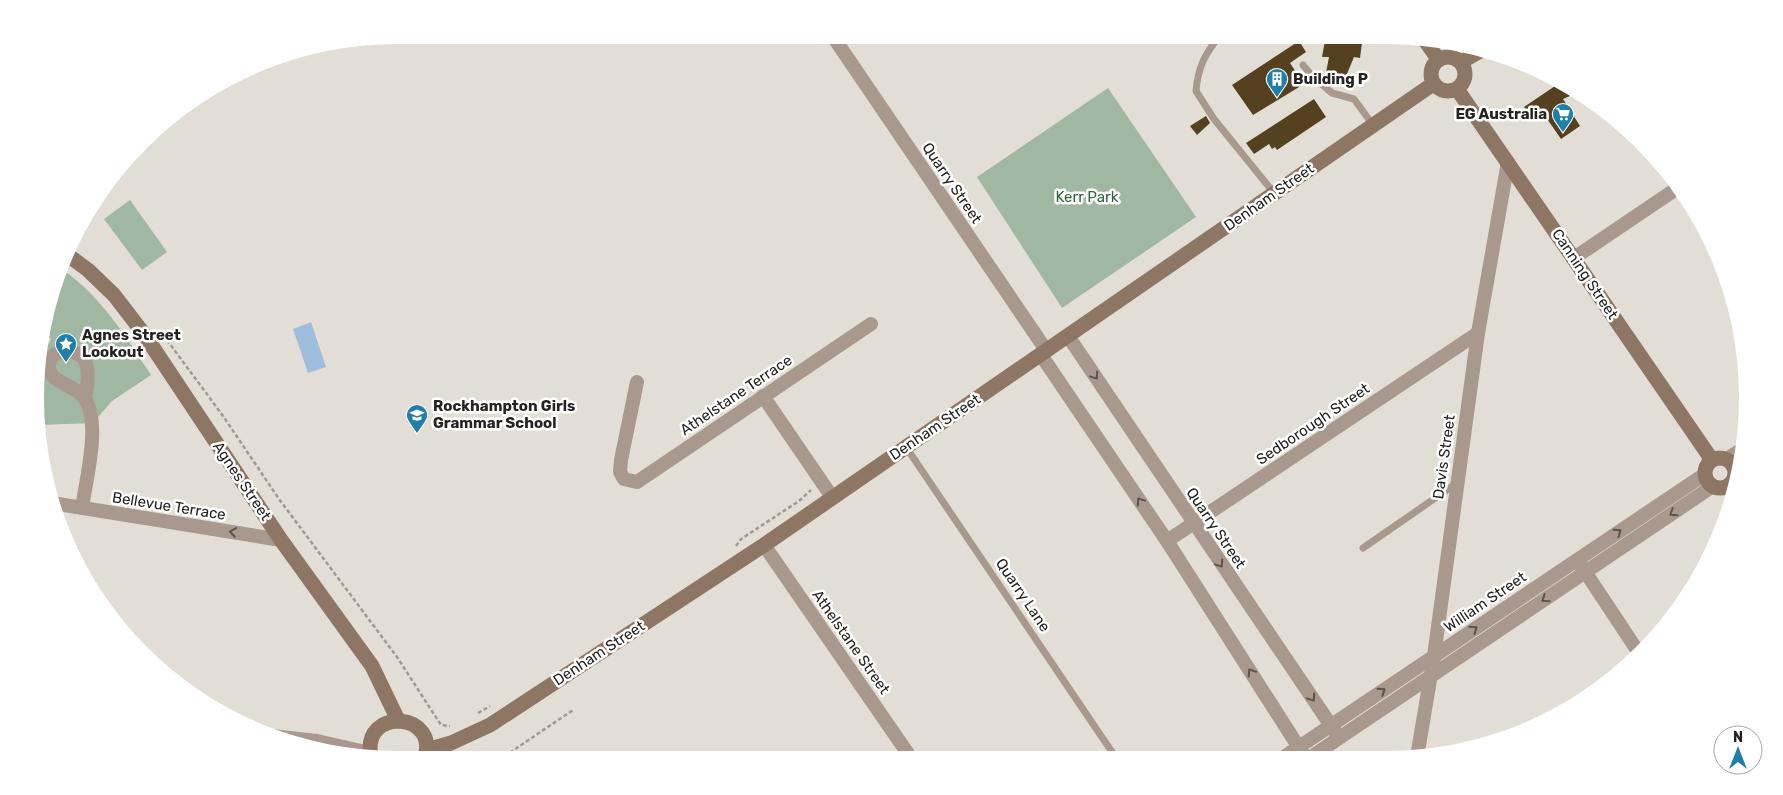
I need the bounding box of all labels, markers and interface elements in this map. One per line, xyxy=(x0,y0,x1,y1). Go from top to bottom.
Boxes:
building icon: Building P xyxy=(1265,67,1289,98)
place label: Building P xyxy=(1293,70,1368,88)
supermarket icon: EG Australia xyxy=(1551,102,1575,133)
place label: EG Australia xyxy=(1455,105,1547,123)
street label: Quarry Street xyxy=(918,139,986,227)
street label: Denham Street xyxy=(1221,159,1318,235)
park label: Kerr Park xyxy=(1056,188,1119,206)
street label: Canning Street xyxy=(1548,225,1622,323)
place label: Agnes Street Lookout xyxy=(82,326,181,361)
place icon: Agnes Street Lookout xyxy=(54,332,78,363)
street label: Athelstane Terrace xyxy=(677,351,795,439)
one-way arrow xyxy=(1089,371,1098,380)
street label: Sedborough Street xyxy=(1253,379,1373,469)
street label: Denham Street xyxy=(886,390,984,464)
place label: Rockhampton Girls Grammar School xyxy=(433,397,575,432)
school or university icon: Rockhampton Girls Grammar School xyxy=(405,403,429,434)
street label: Davis Street xyxy=(1429,413,1459,500)
street label: Agnes Street xyxy=(209,438,275,524)
street label: Quarry Street xyxy=(1182,484,1250,572)
street label: Bellevue Terrace xyxy=(111,488,227,524)
one-way arrow xyxy=(1137,497,1146,506)
one-way arrow xyxy=(1669,507,1678,516)
one-way arrow xyxy=(229,527,237,538)
one-way arrow xyxy=(1612,529,1621,539)
street label: Quarry Lane xyxy=(992,555,1054,635)
one-way arrow xyxy=(1214,558,1223,568)
street label: William Street xyxy=(1440,568,1530,636)
street label: Athelstane Street xyxy=(808,586,894,698)
one-way arrow xyxy=(1541,593,1551,602)
street label: Denham Street xyxy=(550,617,648,689)
one-way arrow xyxy=(1468,626,1478,635)
one-way arrow xyxy=(1247,668,1257,677)
one-way arrow xyxy=(1377,688,1386,697)
one-way arrow xyxy=(1306,692,1315,702)
north arrow xyxy=(1713,725,1763,775)
text: N xyxy=(1733,729,1743,746)

